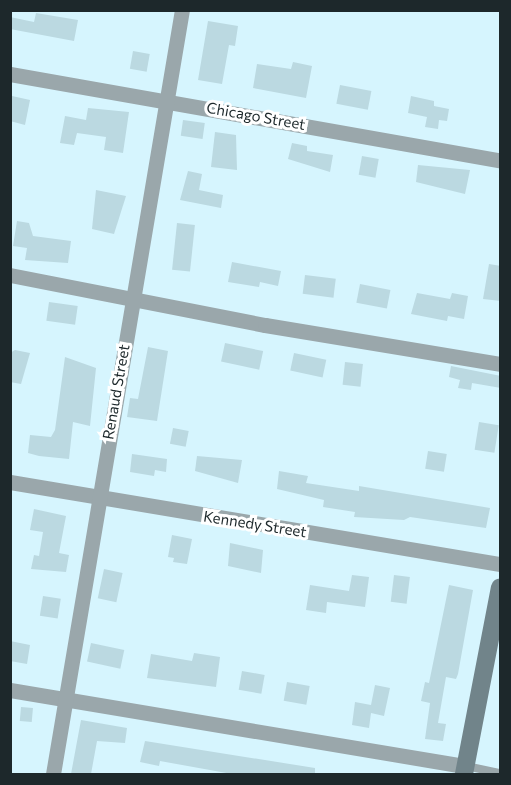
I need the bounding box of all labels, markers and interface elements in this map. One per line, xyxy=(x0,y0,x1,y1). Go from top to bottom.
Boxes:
street label: Chicago Street xyxy=(205,98,307,134)
street label: Renaud Street xyxy=(99,343,133,441)
street label: Kennedy Street xyxy=(202,507,308,541)

